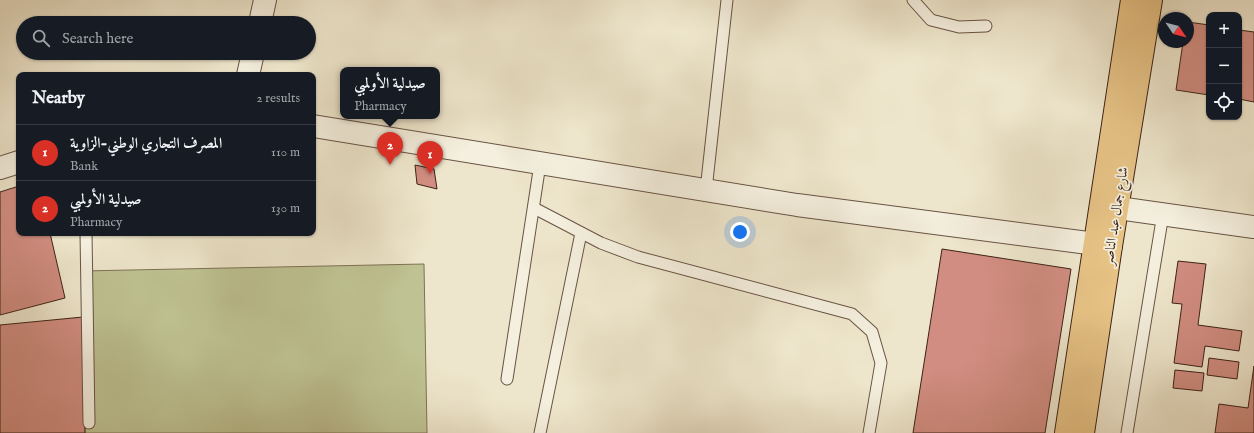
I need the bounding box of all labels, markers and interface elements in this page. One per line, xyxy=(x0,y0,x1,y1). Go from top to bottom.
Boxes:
north arrow xyxy=(1158,12,1194,48)
map controls xyxy=(1206,12,1242,120)
button: + xyxy=(1206,12,1242,48)
search box xyxy=(16,16,316,60)
icon: search xyxy=(30,27,52,49)
text: Search here xyxy=(62,29,133,48)
button: − xyxy=(1206,48,1242,84)
popup xyxy=(340,67,440,119)
text: صيدلية الأولمبي xyxy=(354,74,426,93)
button: locate xyxy=(1206,84,1242,120)
text: Nearby xyxy=(32,88,85,109)
text: 2 results xyxy=(256,90,300,107)
text: Pharmacy xyxy=(354,98,407,115)
pin: 2 xyxy=(377,132,403,165)
text: المصرف التجاري الوطني-الزاوية xyxy=(70,134,222,153)
pin: 1 xyxy=(417,141,443,174)
text: 1 xyxy=(43,144,47,161)
text: 110 m xyxy=(271,144,300,161)
text: Bank xyxy=(70,158,98,175)
street label: شارع جمال عبد الناصر xyxy=(1099,165,1135,269)
text: صيدلية الأولمبي xyxy=(70,190,142,209)
text: 2 xyxy=(42,200,48,217)
text: 130 m xyxy=(271,200,300,217)
text: Pharmacy xyxy=(70,214,122,231)
your location xyxy=(730,222,750,242)

